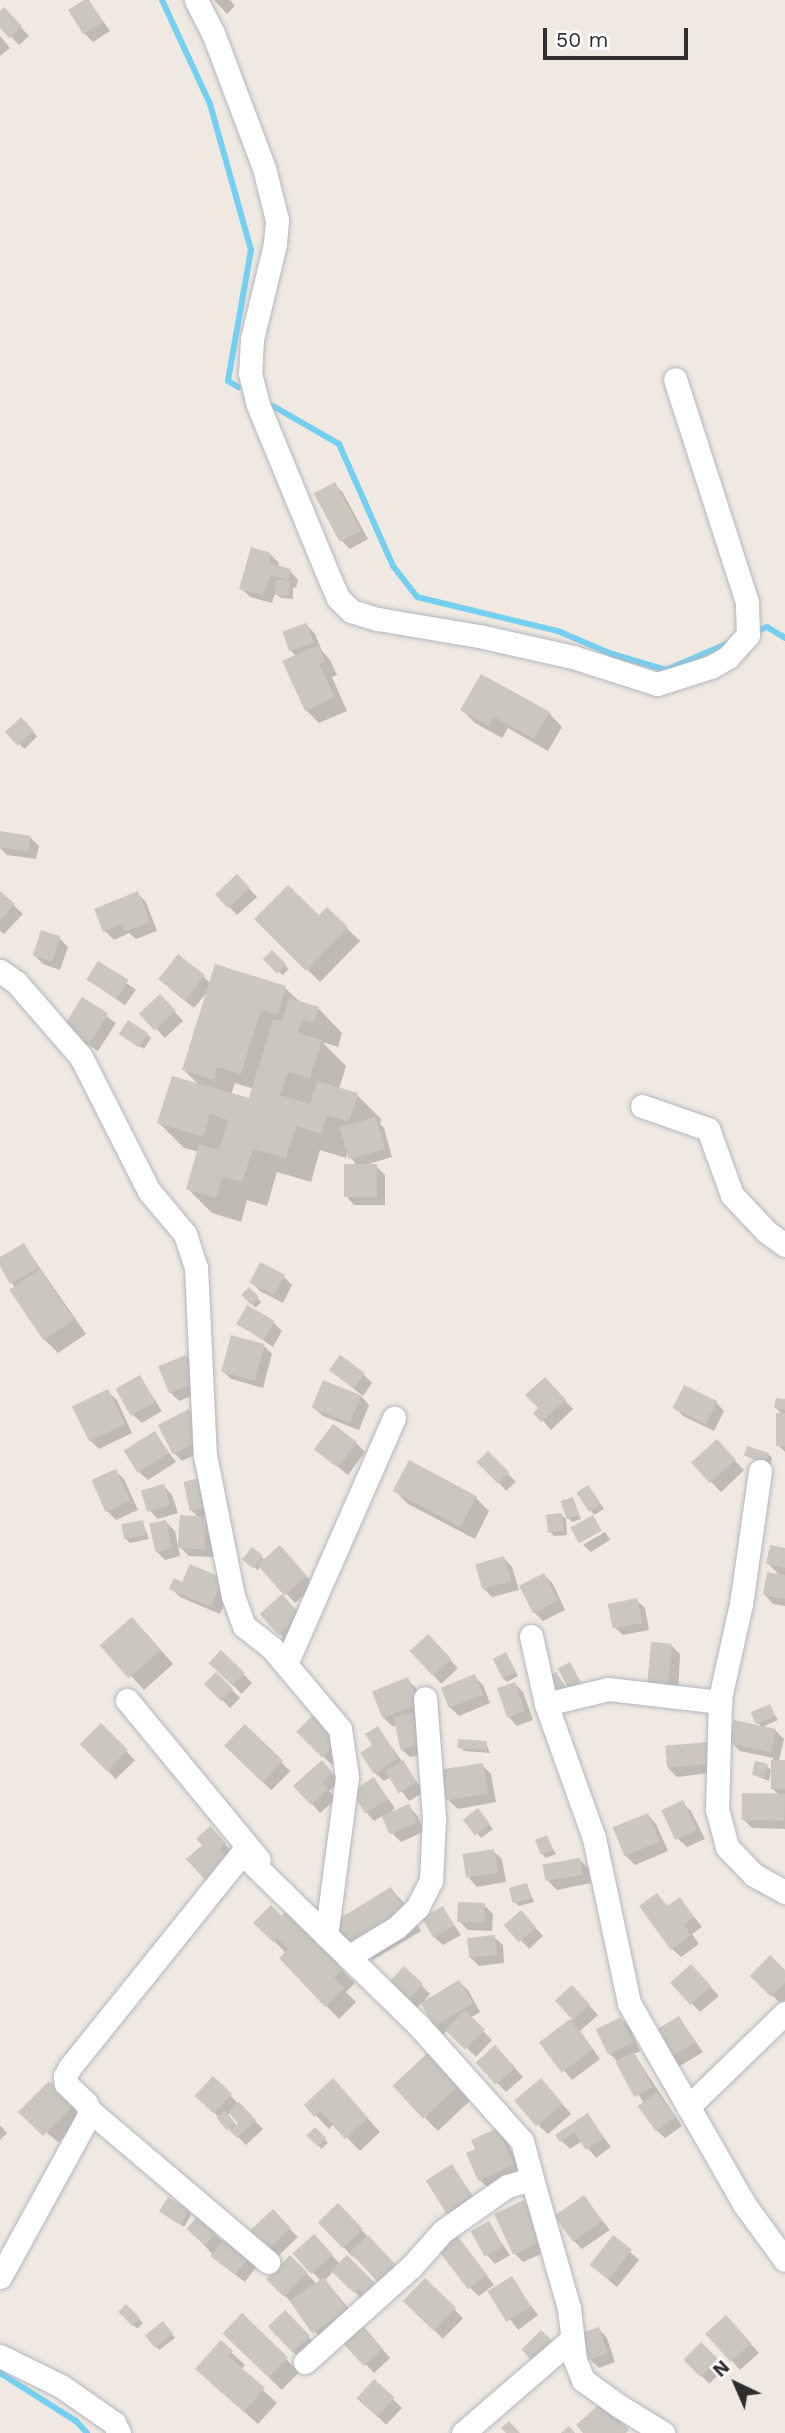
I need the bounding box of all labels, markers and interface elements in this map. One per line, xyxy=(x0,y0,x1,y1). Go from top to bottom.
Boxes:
scale bar xyxy=(547,14,692,58)
text: 50 m xyxy=(556,27,608,52)
north arrow xyxy=(701,2349,771,2419)
text: N xyxy=(708,2355,734,2382)

